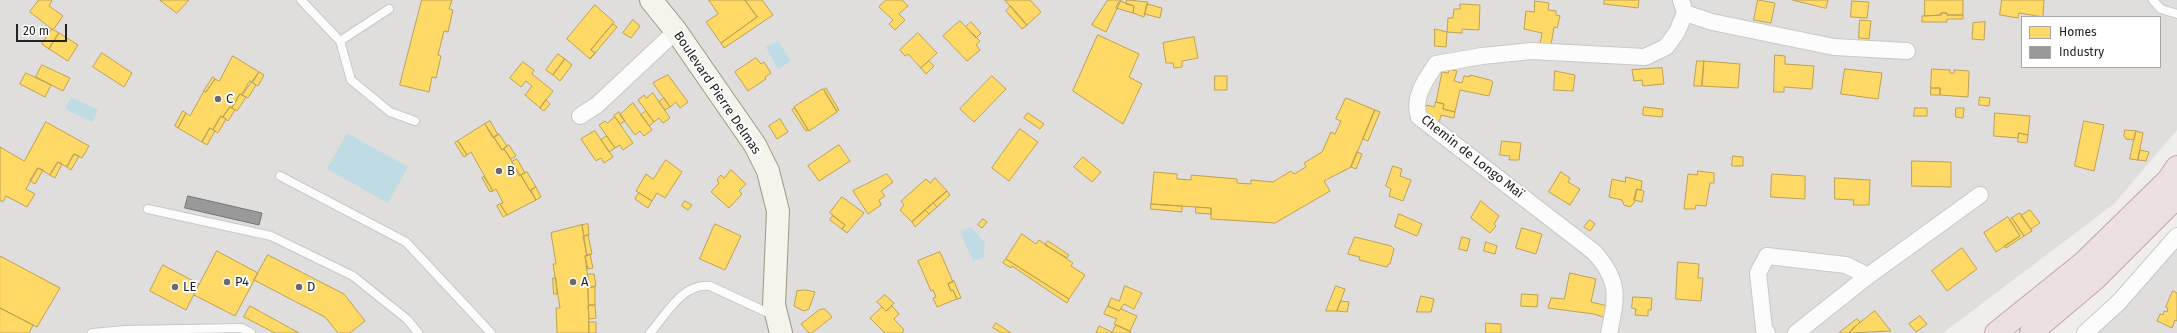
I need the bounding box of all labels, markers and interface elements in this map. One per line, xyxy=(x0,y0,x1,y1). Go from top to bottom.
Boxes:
scale bar xyxy=(18,16,69,42)
legend xyxy=(2021,16,2161,68)
text: 20 m xyxy=(23,24,49,38)
text: Homes xyxy=(2059,25,2097,39)
street label: Boulevard Pierre Delmas xyxy=(670,29,764,157)
text: Industry xyxy=(2059,45,2104,59)
place label: C xyxy=(226,91,233,107)
marker: C xyxy=(213,94,223,104)
street label: Chemin de Longo Maï xyxy=(1418,112,1526,202)
place label: B xyxy=(507,163,515,179)
marker: B xyxy=(494,166,504,176)
place label: P4 xyxy=(235,274,249,290)
place label: A xyxy=(581,274,588,290)
marker: P4 xyxy=(222,277,232,287)
marker: A xyxy=(568,277,578,287)
place label: LE xyxy=(183,279,196,295)
place label: D xyxy=(307,279,315,295)
marker: LE xyxy=(170,282,180,292)
marker: D xyxy=(294,282,304,292)

